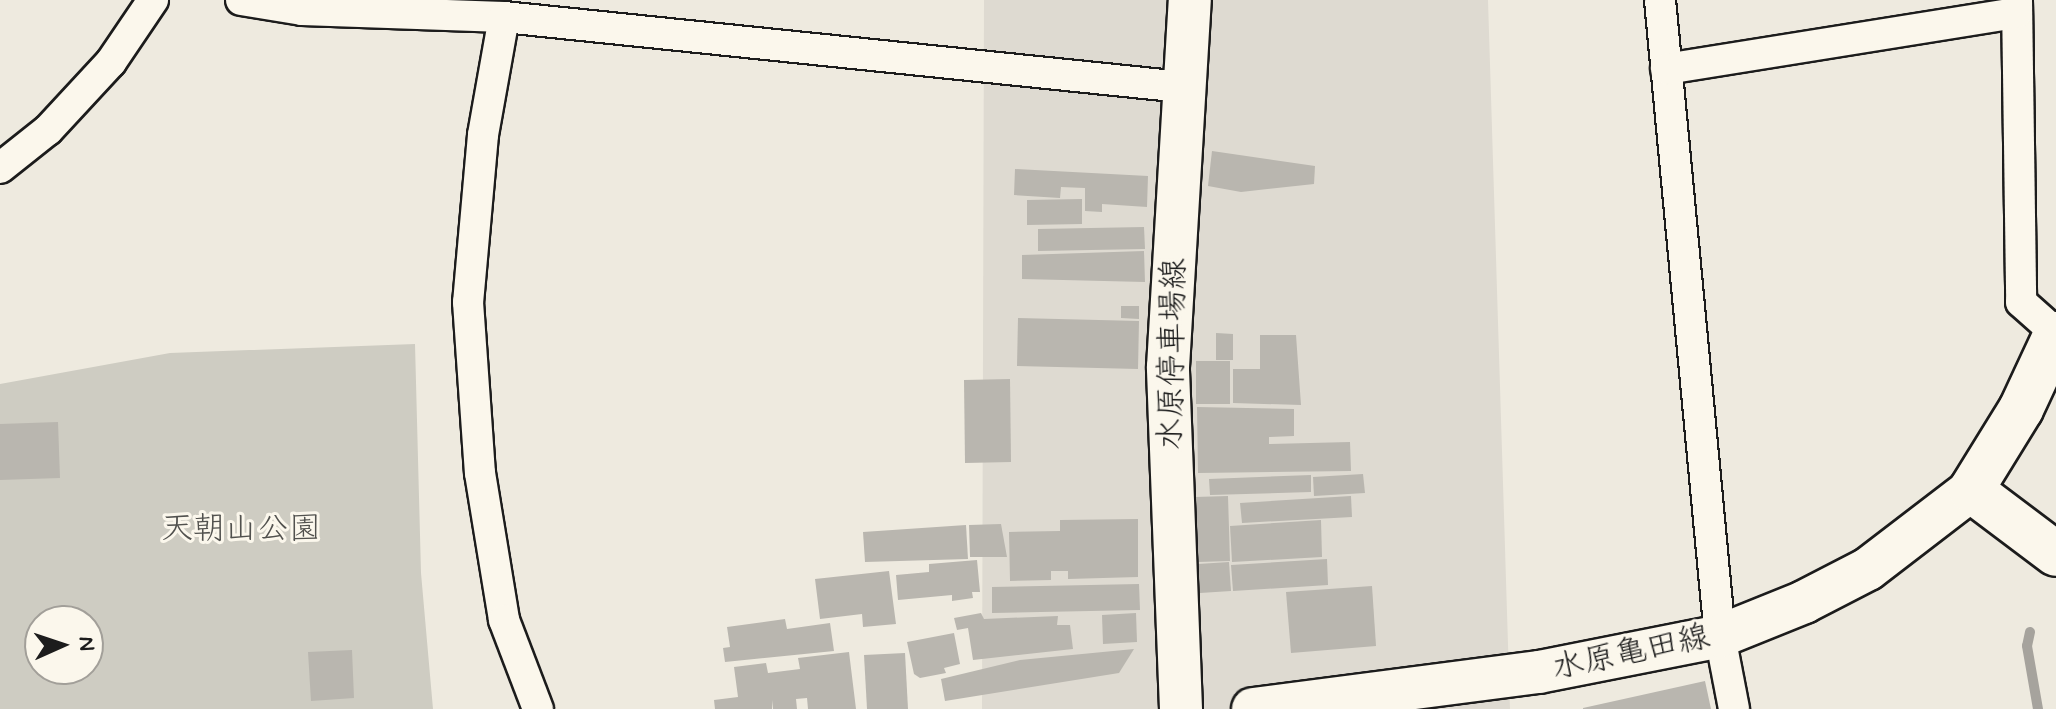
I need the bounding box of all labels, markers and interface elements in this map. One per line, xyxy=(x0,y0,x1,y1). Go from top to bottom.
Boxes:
street label: 水原停車場線 xyxy=(1152,258,1194,450)
park label: 天朝山公園 xyxy=(161,510,321,548)
north arrow xyxy=(24,605,104,685)
street label: 水原亀田線 xyxy=(1549,618,1713,688)
text: N xyxy=(72,636,100,652)

